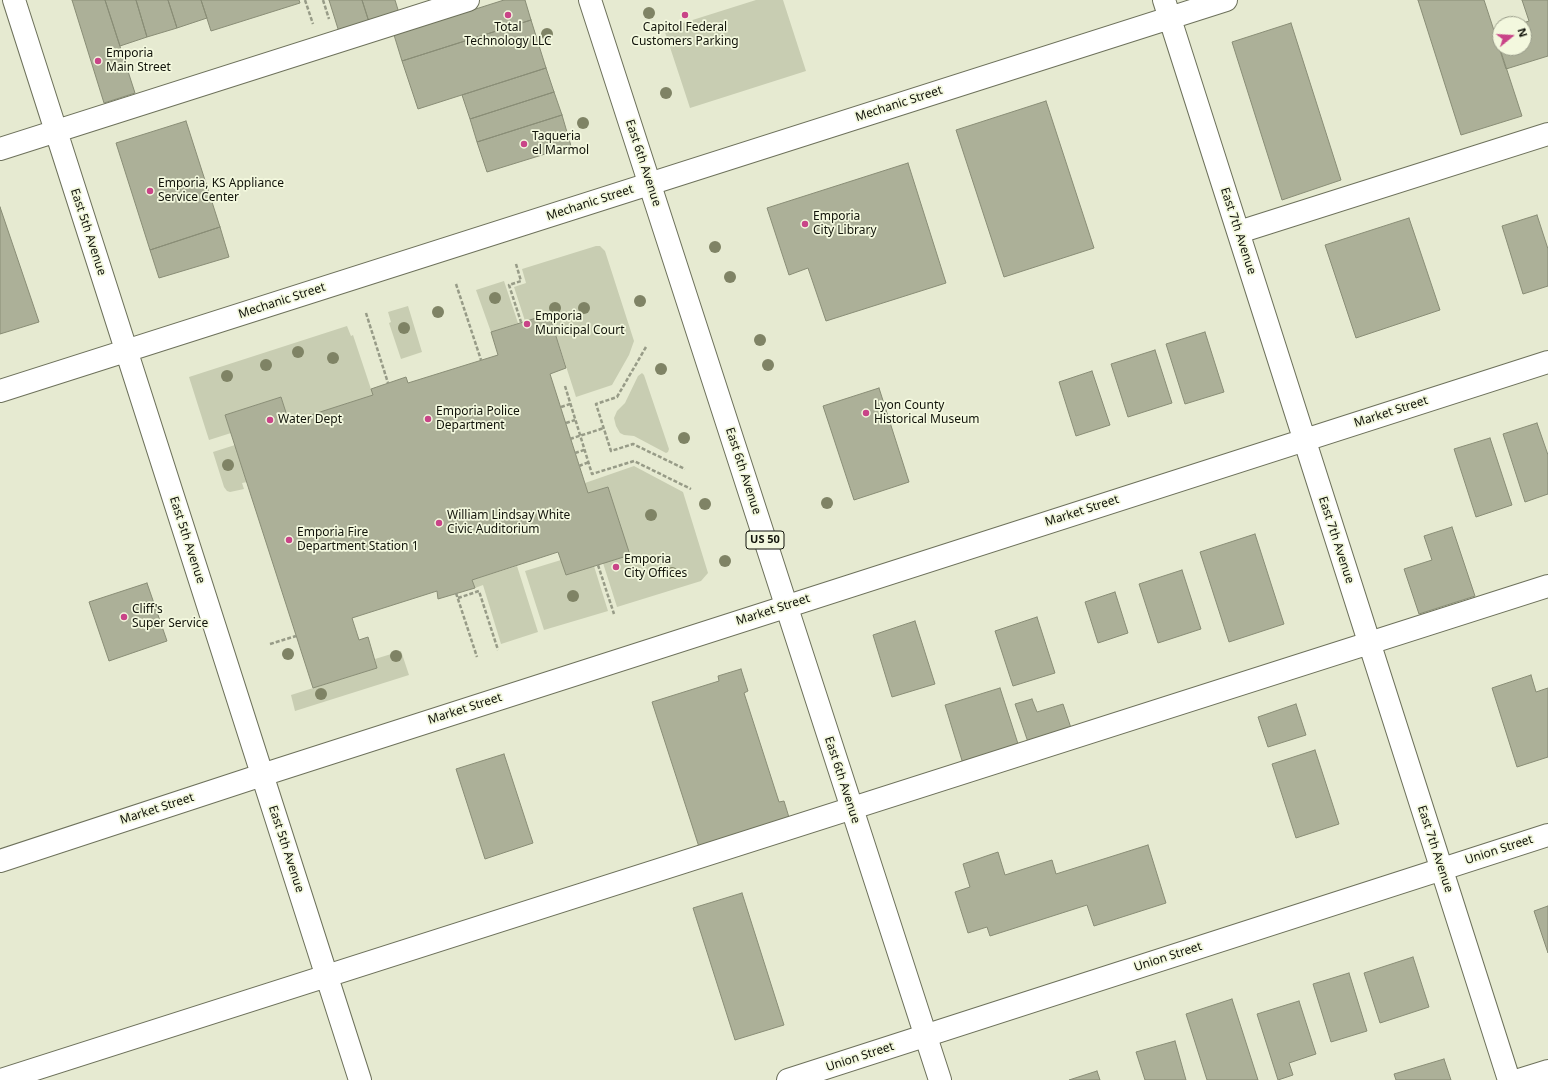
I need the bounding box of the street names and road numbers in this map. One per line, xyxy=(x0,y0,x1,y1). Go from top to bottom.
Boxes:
street label: Mechanic Street xyxy=(854,83,944,125)
street label: East 6th Avenue xyxy=(622,118,664,208)
street label: Mechanic Street xyxy=(545,182,635,224)
street label: East 7th Avenue xyxy=(1217,186,1259,276)
street label: East 5th Avenue xyxy=(67,187,109,277)
street label: Mechanic Street xyxy=(237,280,327,322)
street label: Market Street xyxy=(1352,393,1430,431)
street label: East 6th Avenue xyxy=(722,426,764,516)
street label: Market Street xyxy=(1043,492,1121,530)
street label: East 5th Avenue xyxy=(166,495,208,585)
street label: East 7th Avenue xyxy=(1315,495,1357,585)
road number: US 50 xyxy=(746,531,784,549)
street label: Market Street xyxy=(734,591,812,629)
street label: Market Street xyxy=(426,690,504,728)
street label: East 6th Avenue xyxy=(821,735,863,825)
street label: Market Street xyxy=(118,790,196,828)
street label: East 5th Avenue xyxy=(265,804,307,894)
street label: East 7th Avenue xyxy=(1414,804,1456,894)
street label: Union Street xyxy=(1463,832,1535,868)
street label: Union Street xyxy=(1132,939,1204,975)
street label: Union Street xyxy=(824,1039,896,1075)

